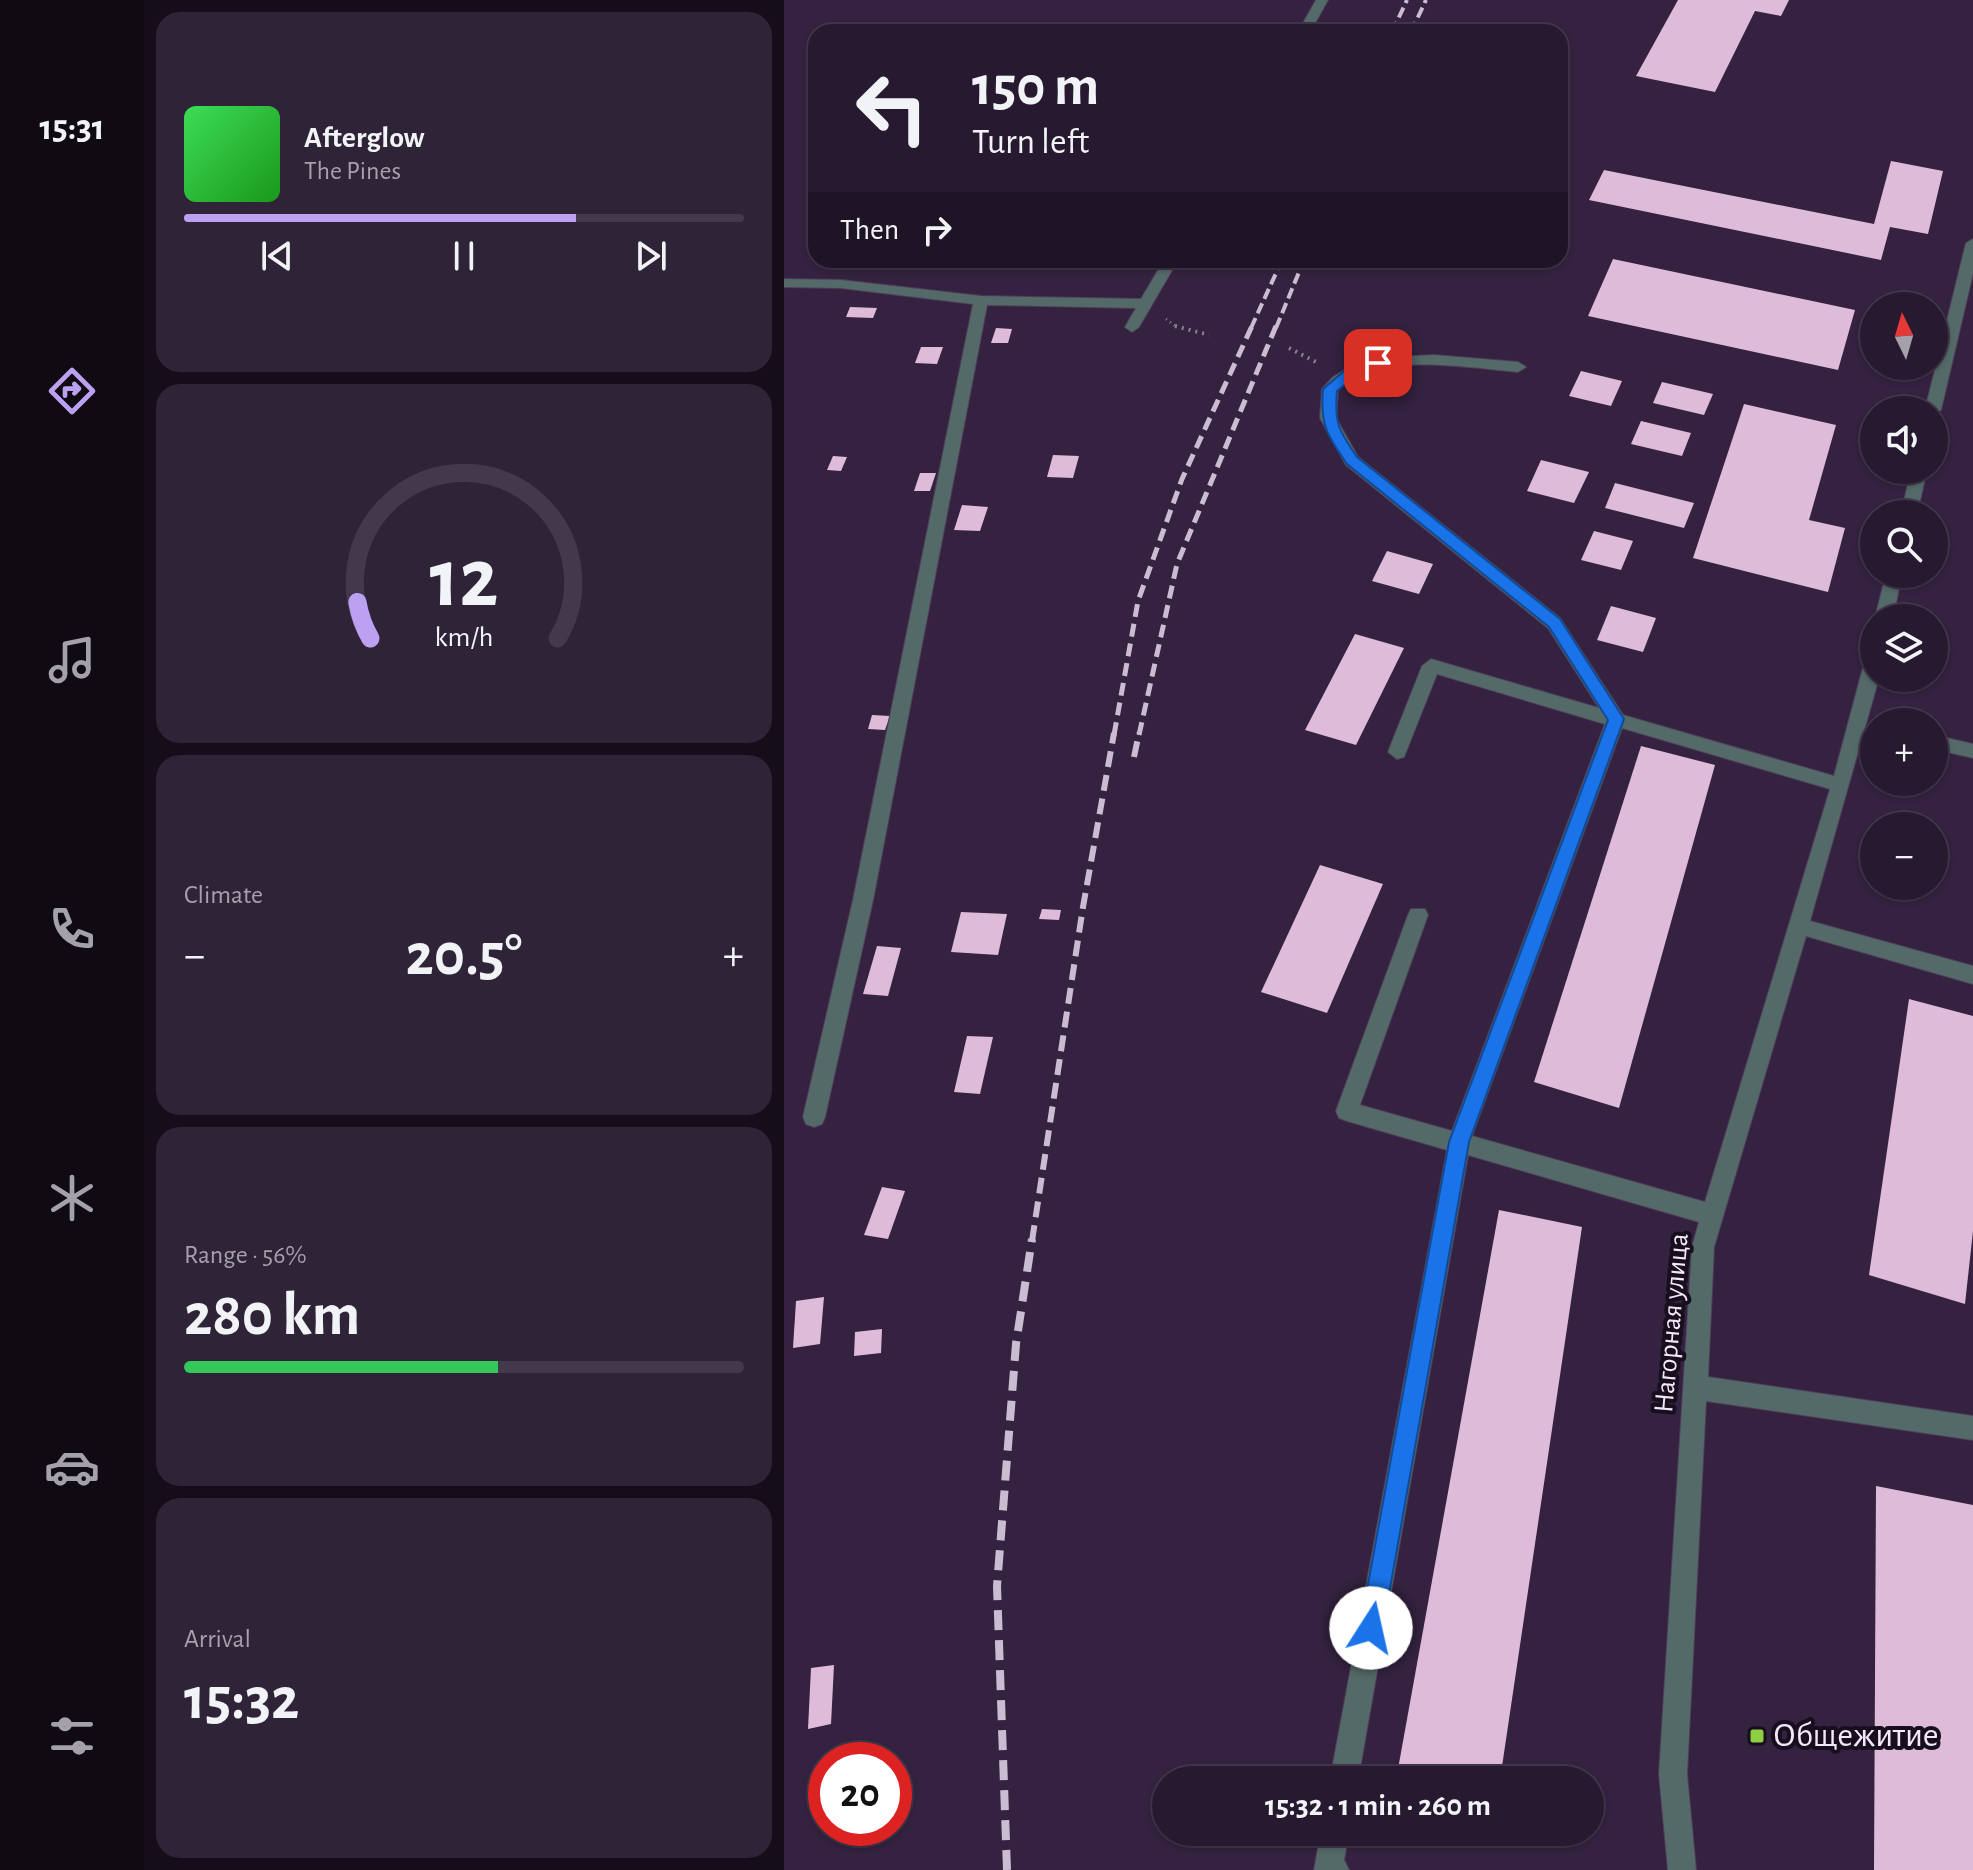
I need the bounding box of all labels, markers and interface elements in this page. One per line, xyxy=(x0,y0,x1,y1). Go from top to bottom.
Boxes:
icon: left xyxy=(840,56,944,160)
text: 150 m xyxy=(972,59,1099,115)
text: 15:31 xyxy=(39,110,105,146)
text: Afterglow xyxy=(304,123,425,153)
text: Turn left xyxy=(972,124,1089,160)
text: The Pines xyxy=(304,158,401,184)
icon: right xyxy=(915,208,959,252)
text: Then xyxy=(840,215,899,245)
icon: previous xyxy=(255,234,299,278)
icon: pause xyxy=(442,234,486,278)
icon: next xyxy=(629,234,673,278)
north arrow xyxy=(1860,292,1948,380)
map controls xyxy=(1860,292,1948,900)
pin xyxy=(1344,329,1412,397)
icon: arrive xyxy=(1356,341,1400,385)
icon: directions xyxy=(44,363,100,419)
button: sound xyxy=(1860,396,1948,484)
button: search xyxy=(1860,500,1948,588)
text: 12 xyxy=(429,538,499,622)
button: layers xyxy=(1860,604,1948,692)
text: km/h xyxy=(435,624,493,653)
icon: music xyxy=(44,632,100,688)
button: + xyxy=(1860,708,1948,796)
button: − xyxy=(1860,812,1948,900)
text: Climate xyxy=(184,882,263,908)
icon: phone xyxy=(44,901,100,957)
text: 20.5° xyxy=(406,926,522,986)
text: − xyxy=(184,934,205,978)
text: + xyxy=(723,934,744,978)
icon: climate xyxy=(44,1170,100,1226)
street label: Нагорная улица xyxy=(1650,1232,1694,1414)
text: Range · 56% xyxy=(184,1242,307,1268)
text: 280 km xyxy=(184,1286,360,1346)
icon: car xyxy=(44,1439,100,1495)
position arrow xyxy=(1329,1586,1413,1670)
text: Arrival xyxy=(184,1626,251,1652)
text: 15:32 xyxy=(184,1670,299,1730)
icon: filters xyxy=(44,1708,100,1764)
place label: Общежитие xyxy=(1773,1719,1939,1753)
marker: Общежитие xyxy=(1748,1727,1766,1745)
speed limit sign: 20 xyxy=(808,1742,912,1846)
text: 15:32 · 1 min · 260 m xyxy=(1265,1791,1491,1821)

